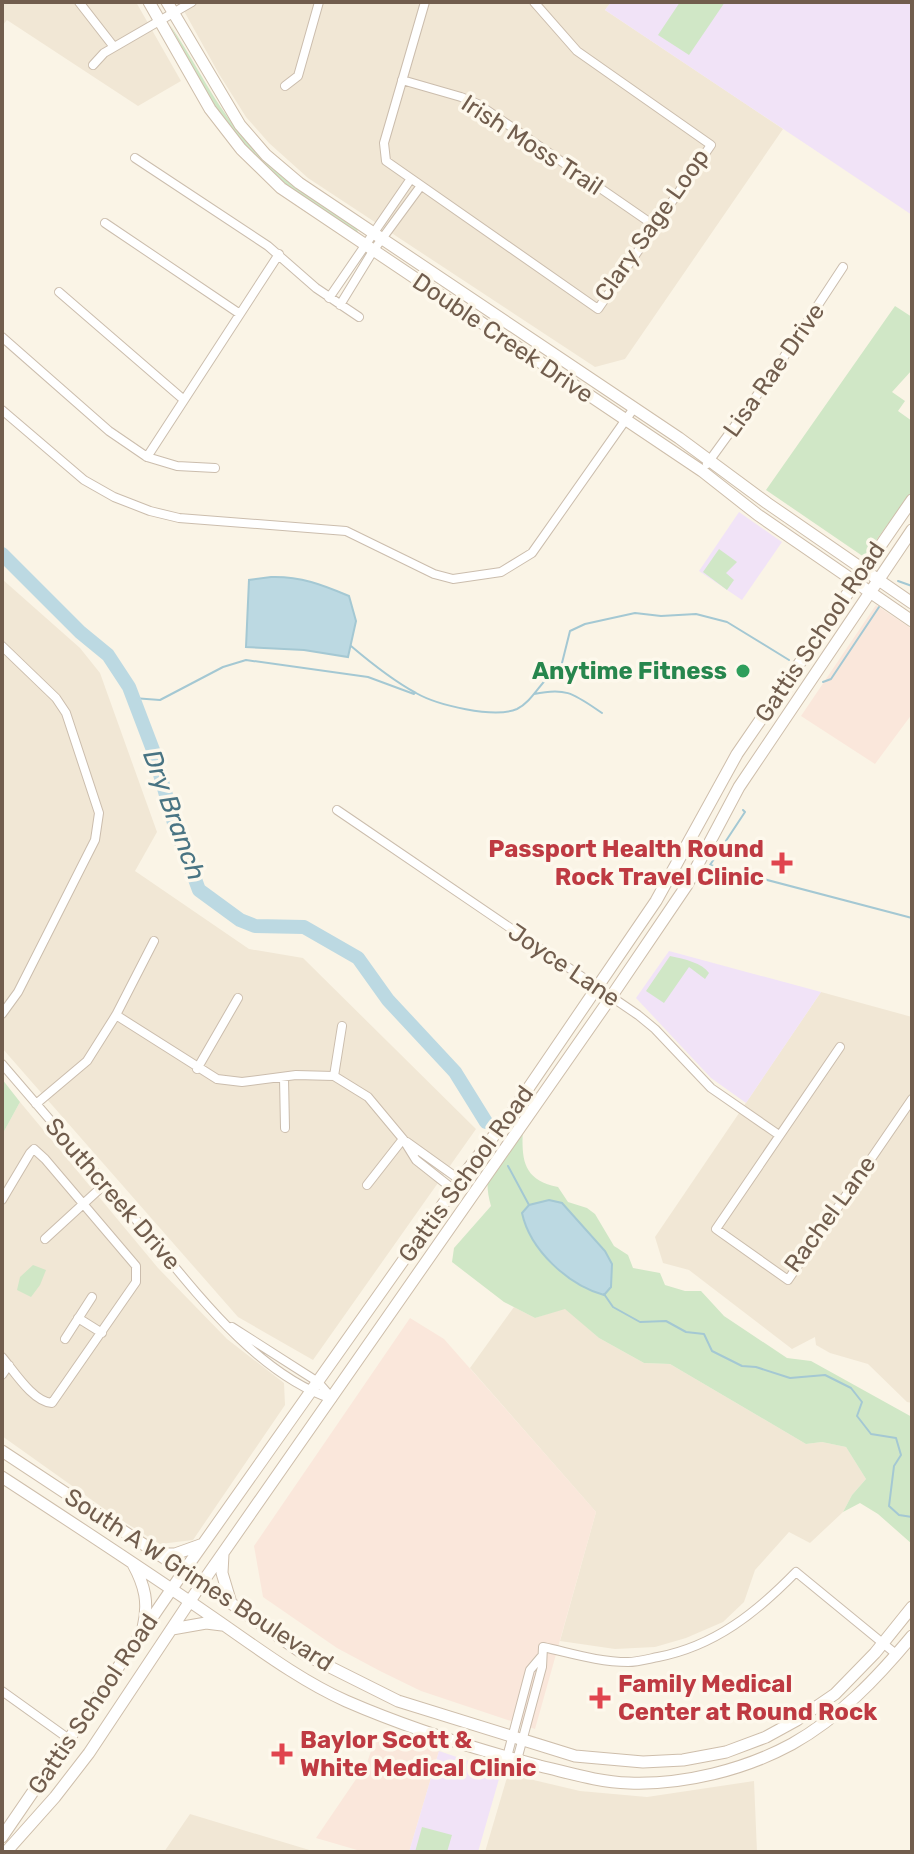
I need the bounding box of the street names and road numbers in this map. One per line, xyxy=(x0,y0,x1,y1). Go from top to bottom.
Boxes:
street label: Irish Moss Trail xyxy=(456,89,608,201)
street label: Clary Sage Loop xyxy=(589,143,715,307)
street label: Double Creek Drive xyxy=(407,267,599,409)
street label: Lisa Rae Drive xyxy=(718,298,830,442)
street label: Gattis School Road xyxy=(749,537,891,727)
street label: Joyce Lane xyxy=(503,917,625,1013)
street label: Gattis School Road xyxy=(393,1080,539,1268)
street label: Southcreek Drive xyxy=(39,1112,187,1276)
street label: Rachel Lane xyxy=(778,1150,882,1278)
street label: South A W Grimes Boulevard xyxy=(59,1483,339,1677)
street label: Gattis School Road xyxy=(22,1609,164,1799)

